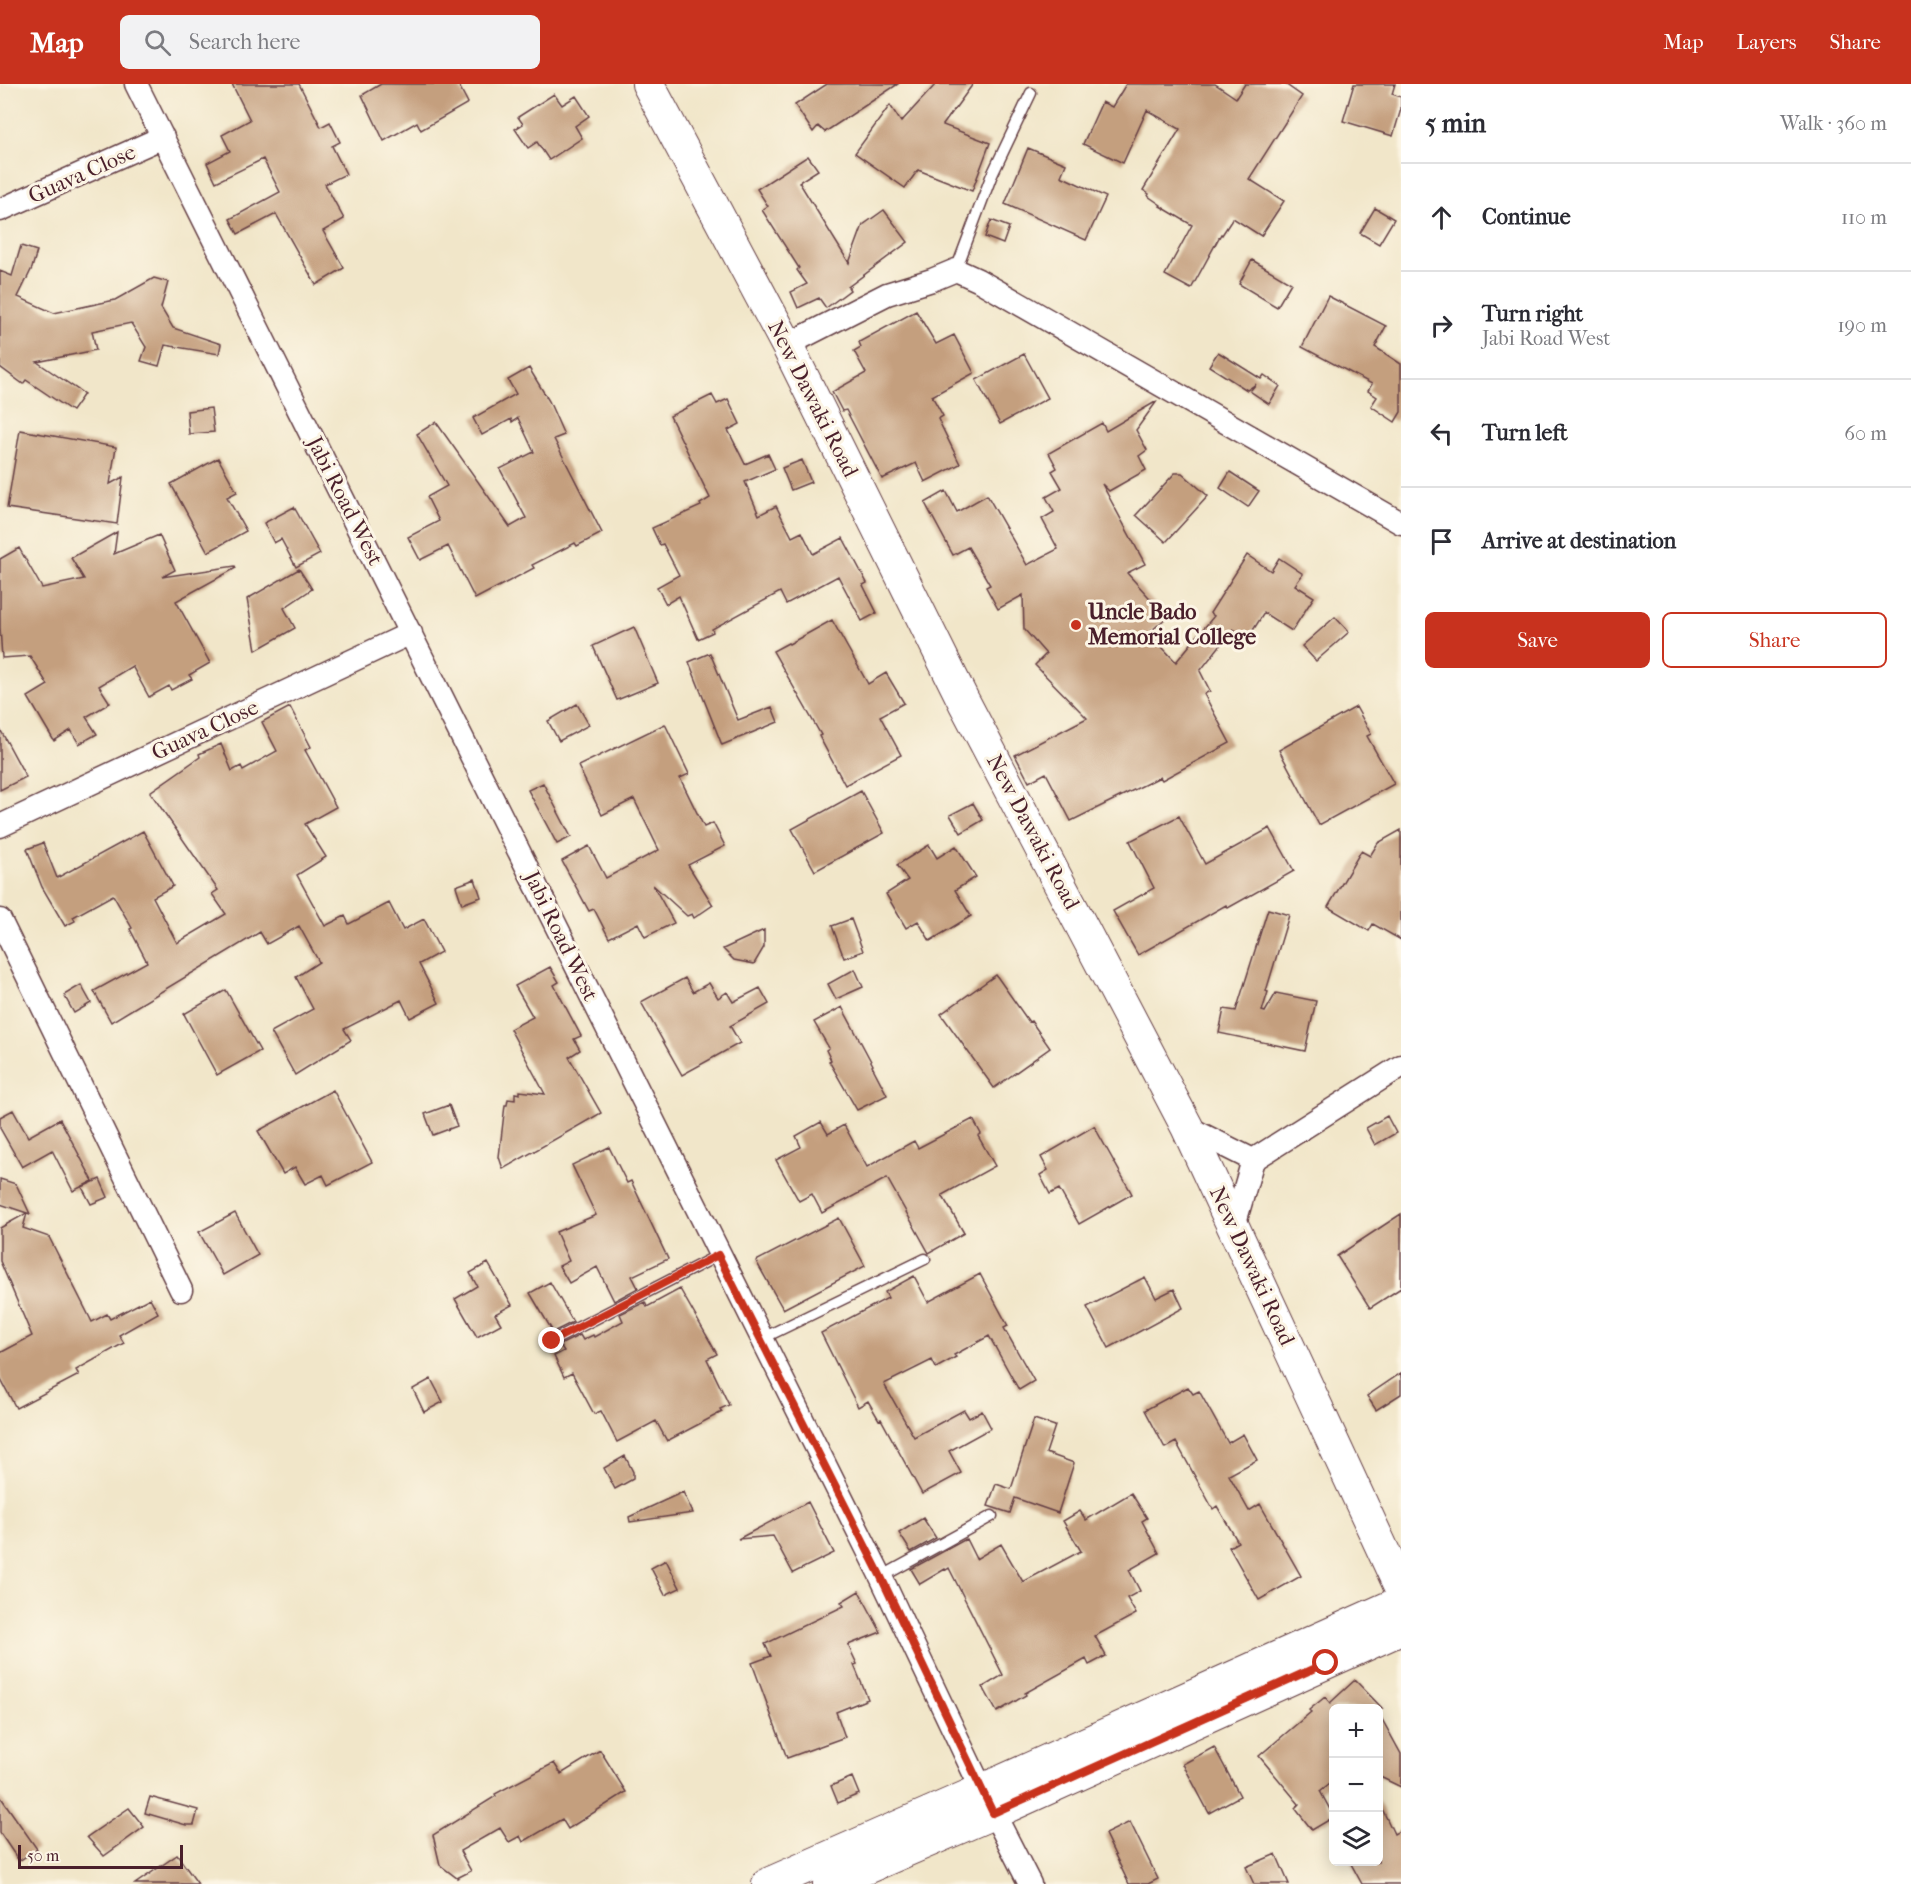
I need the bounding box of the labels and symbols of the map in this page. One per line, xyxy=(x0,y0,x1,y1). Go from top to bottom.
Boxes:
street label: Guava Close xyxy=(24,139,140,209)
street label: New Dawaki Road xyxy=(762,316,864,483)
street label: Jabi Road West xyxy=(300,430,389,570)
place label: Uncle Bado Memorial College xyxy=(1087,599,1256,650)
marker: Uncle Bado Memorial College xyxy=(1069,618,1083,632)
street label: Guava Close xyxy=(148,694,262,766)
street label: New Dawaki Road xyxy=(981,750,1085,915)
street label: Jabi Road West xyxy=(517,865,604,1005)
street label: New Dawaki Road xyxy=(1204,1182,1301,1351)
route end xyxy=(538,1327,564,1353)
route start xyxy=(1312,1649,1338,1675)
scale bar xyxy=(18,1842,183,1870)

